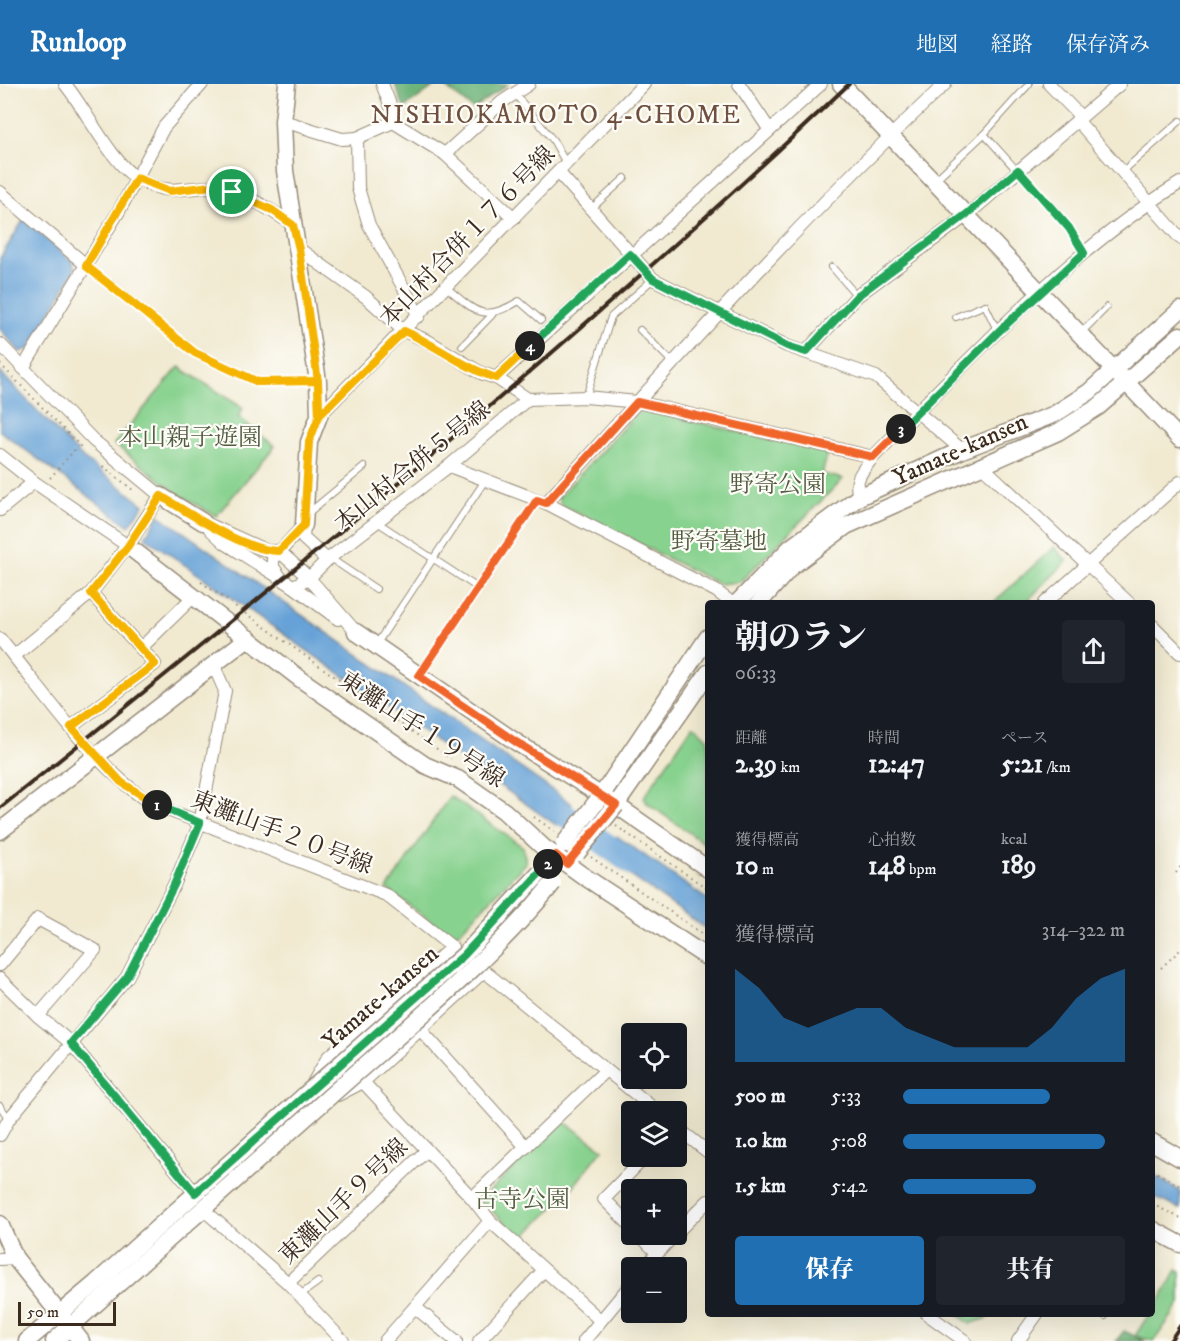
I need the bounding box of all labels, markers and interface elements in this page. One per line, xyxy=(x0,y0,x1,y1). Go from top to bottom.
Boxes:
text: Runloop xyxy=(30,25,126,60)
text: 地図 xyxy=(916,32,958,58)
text: 経路 xyxy=(991,32,1033,58)
text: 保存済み xyxy=(1066,32,1150,58)
district label: NISHIOKAMOTO 4-CHOME xyxy=(370,99,742,132)
street label: 本山村合併１７６号線 xyxy=(374,140,562,333)
pin xyxy=(206,166,257,217)
icon: arrive xyxy=(215,175,248,208)
pin: 4 xyxy=(515,331,545,361)
text: 4 xyxy=(525,336,535,356)
street label: 本山村合併５号線 xyxy=(329,395,497,539)
street label: Yamate-kansen xyxy=(888,407,1033,493)
pin: 3 xyxy=(886,414,916,444)
text: 3 xyxy=(898,419,904,439)
park label: 本山親子遊園 xyxy=(118,423,262,453)
park label: 野寄公園 xyxy=(730,470,826,500)
park label: 野寄墓地 xyxy=(671,527,767,557)
text: 朝のラン xyxy=(735,618,867,659)
button: share xyxy=(1062,620,1125,683)
text: 06:33 xyxy=(735,661,776,686)
street label: 東灘山手１９号線 xyxy=(333,665,510,795)
text: 距離 xyxy=(735,728,767,748)
text: 時間 xyxy=(868,728,900,748)
text: ペース xyxy=(1001,728,1048,748)
text: 2.39 xyxy=(735,748,777,781)
text: 12:47 xyxy=(868,748,925,781)
text: 5:21 xyxy=(1001,748,1043,781)
text: km xyxy=(777,757,800,777)
text: /km xyxy=(1043,757,1071,777)
street label: 東灘山手２０号線 xyxy=(187,785,377,881)
pin: 1 xyxy=(142,790,172,820)
text: 1 xyxy=(154,795,160,815)
text: kcal xyxy=(1001,829,1027,849)
text: 獲得標高 xyxy=(735,830,799,850)
text: 心拍数 xyxy=(868,830,916,850)
pin: 2 xyxy=(533,849,563,879)
text: 189 xyxy=(1001,849,1037,882)
text: 10 xyxy=(735,850,758,883)
text: 148 xyxy=(868,850,906,883)
text: 2 xyxy=(544,854,552,874)
text: m xyxy=(758,859,774,879)
text: bpm xyxy=(906,859,937,879)
text: 314–322 m xyxy=(1042,918,1125,943)
text: 獲得標高 xyxy=(735,923,815,948)
street label: Yamate-kansen xyxy=(316,939,445,1056)
map controls xyxy=(621,1023,687,1323)
button: locate xyxy=(621,1023,687,1089)
text: 500 m xyxy=(735,1084,786,1109)
text: 5:33 xyxy=(831,1084,861,1109)
button: layers xyxy=(621,1101,687,1167)
text: 1.0 km xyxy=(735,1129,787,1154)
text: 5:08 xyxy=(831,1129,867,1154)
street label: 東灘山手９号線 xyxy=(273,1133,415,1271)
text: 1.5 km xyxy=(735,1174,786,1199)
text: 5:42 xyxy=(831,1174,868,1199)
button: + xyxy=(621,1179,687,1245)
park label: 古寺公園 xyxy=(474,1185,570,1215)
button: 保存 xyxy=(735,1236,924,1305)
button: 共有 xyxy=(936,1236,1125,1305)
button: − xyxy=(621,1257,687,1323)
scale bar xyxy=(18,1299,116,1326)
text: 50 m xyxy=(27,1302,59,1322)

